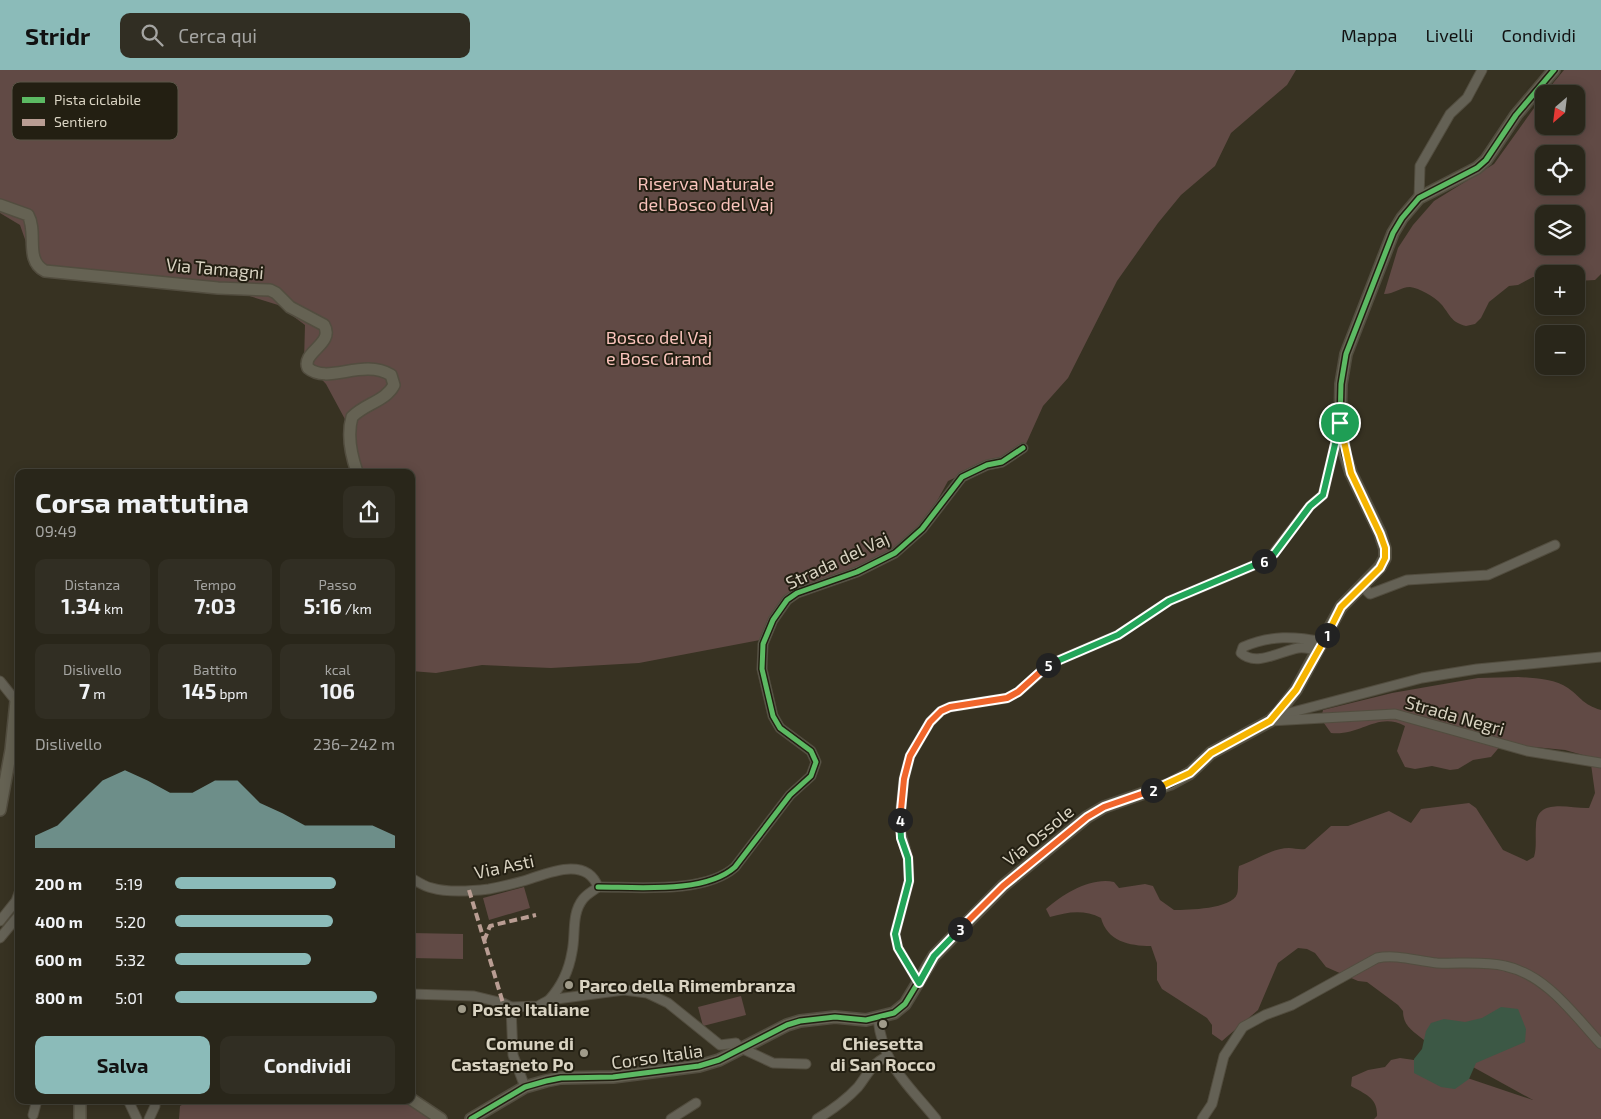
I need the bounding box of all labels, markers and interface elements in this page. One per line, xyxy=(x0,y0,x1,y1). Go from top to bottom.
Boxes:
search box xyxy=(120,13,470,58)
text: Stridr xyxy=(25,21,90,50)
icon: search xyxy=(138,21,166,49)
text: Cerca qui xyxy=(178,24,257,47)
text: Mappa xyxy=(1341,24,1398,46)
text: Livelli xyxy=(1426,24,1473,46)
text: Condividi xyxy=(1501,24,1576,46)
legend xyxy=(12,82,178,140)
north arrow xyxy=(1535,85,1585,135)
map controls xyxy=(1535,85,1585,375)
text: Pista ciclabile xyxy=(54,91,141,108)
text: Sentiero xyxy=(54,113,107,130)
button: locate xyxy=(1535,145,1585,195)
park label: Riserva Naturale del Bosco del Vaj xyxy=(638,172,774,215)
button: layers xyxy=(1535,205,1585,255)
street label: Via Tamagni xyxy=(165,253,265,283)
button: + xyxy=(1535,265,1585,315)
button: − xyxy=(1535,325,1585,375)
park label: Bosco del Vaj e Bosc Grand xyxy=(606,326,712,369)
pin xyxy=(1319,402,1361,444)
icon: arrive xyxy=(1326,409,1354,437)
text: Corsa mattutina xyxy=(35,485,249,519)
button: share xyxy=(343,486,395,538)
text: 09:49 xyxy=(35,521,77,540)
street label: Strada del Vaj xyxy=(782,526,892,594)
pin: 6 xyxy=(1252,548,1276,574)
text: 6 xyxy=(1260,553,1269,570)
text: Distanza xyxy=(64,576,120,593)
text: Tempo xyxy=(194,576,236,593)
text: Passo xyxy=(319,576,357,593)
text: 1.34 xyxy=(61,593,101,618)
text: 7:03 xyxy=(194,593,236,618)
text: 5:16 xyxy=(304,593,342,618)
text: km xyxy=(101,600,123,617)
text: /km xyxy=(342,600,372,617)
pin: 1 xyxy=(1314,622,1340,648)
text: 1 xyxy=(1324,627,1331,644)
pin: 5 xyxy=(1036,652,1060,678)
text: 5 xyxy=(1045,657,1052,674)
text: Dislivello xyxy=(63,661,122,678)
text: Battito xyxy=(193,661,237,678)
text: kcal xyxy=(325,661,350,678)
text: 7 xyxy=(79,678,90,703)
text: 145 xyxy=(182,678,216,703)
text: 106 xyxy=(320,678,355,703)
text: m xyxy=(90,685,106,702)
text: bpm xyxy=(216,685,248,702)
street label: Strada Negri xyxy=(1403,690,1507,740)
text: Dislivello xyxy=(35,734,102,753)
text: 236–242 m xyxy=(313,734,395,753)
pin: 2 xyxy=(1140,778,1166,802)
text: 2 xyxy=(1149,782,1158,799)
street label: Via Ossole xyxy=(998,800,1078,870)
pin: 4 xyxy=(888,808,912,832)
text: 4 xyxy=(896,812,905,829)
street label: Via Asti xyxy=(472,849,536,883)
text: 200 m xyxy=(35,874,82,893)
text: 5:19 xyxy=(115,874,143,893)
text: 400 m xyxy=(35,912,83,931)
text: 5:20 xyxy=(115,912,146,931)
pin: 3 xyxy=(948,916,972,942)
text: 3 xyxy=(957,921,964,938)
text: 600 m xyxy=(35,950,82,969)
text: 5:32 xyxy=(115,950,145,969)
place label: Parco della Rimembranza xyxy=(579,974,796,996)
marker: Parco della Rimembranza xyxy=(563,979,575,991)
text: 800 m xyxy=(35,988,83,1007)
text: 5:01 xyxy=(115,988,143,1007)
place label: Poste Italiane xyxy=(472,998,590,1020)
marker: Poste Italiane xyxy=(456,1003,468,1015)
marker: Chiesetta di San Rocco xyxy=(877,1018,889,1030)
place label: Comune di Castagneto Po xyxy=(451,1032,574,1075)
place label: Chiesetta di San Rocco xyxy=(830,1032,936,1075)
button: Salva xyxy=(35,1036,210,1094)
button: Condividi xyxy=(220,1036,395,1094)
street label: Corso Italia xyxy=(610,1039,704,1073)
marker: Comune di Castagneto Po xyxy=(578,1047,590,1059)

